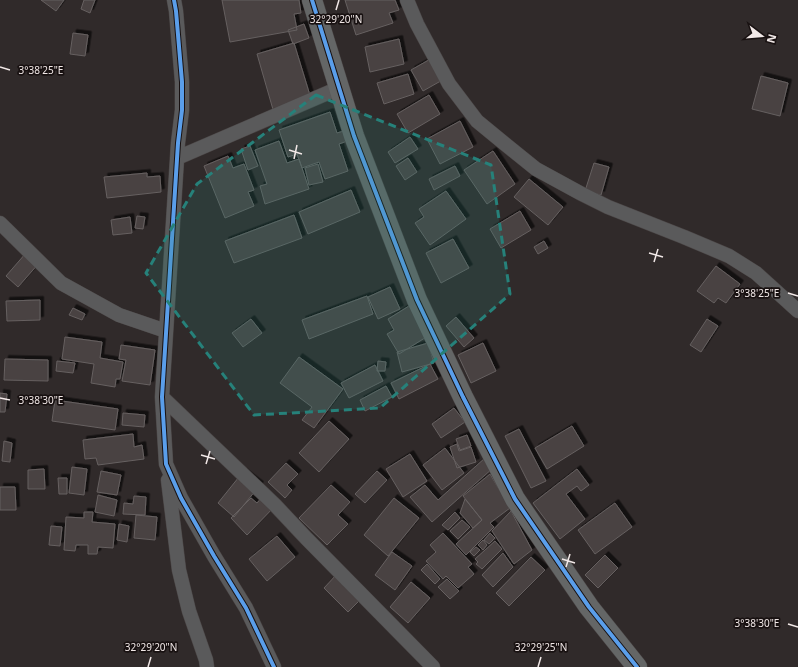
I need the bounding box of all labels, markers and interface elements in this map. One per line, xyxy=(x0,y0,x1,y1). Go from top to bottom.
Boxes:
text: 32°29'20"N xyxy=(310,12,362,26)
north arrow xyxy=(742,16,782,56)
text: N xyxy=(764,33,781,45)
text: 3°38'25"E xyxy=(19,63,63,77)
text: 3°38'25"E xyxy=(735,286,779,300)
text: 3°38'30"E xyxy=(19,393,63,407)
text: 3°38'30"E xyxy=(735,616,779,630)
text: 32°29'20"N xyxy=(125,640,177,654)
text: 32°29'25"N xyxy=(515,640,567,654)

